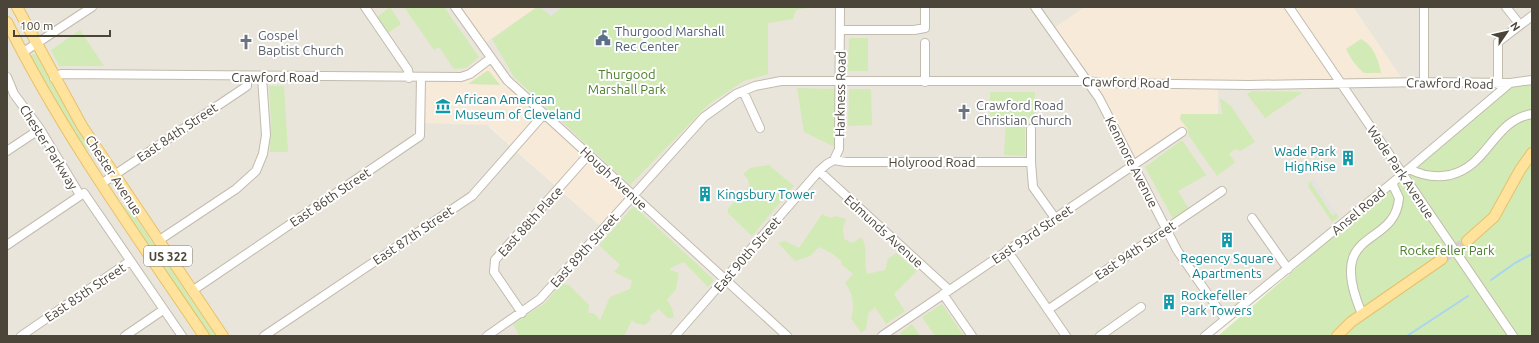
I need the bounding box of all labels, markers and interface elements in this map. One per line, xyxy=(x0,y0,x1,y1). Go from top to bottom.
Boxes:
scale bar xyxy=(14,12,110,38)
north arrow xyxy=(1487,12,1527,52)
text: 100 m xyxy=(20,19,53,32)
text: N xyxy=(1508,20,1523,33)
place label: Thurgood Marshall Rec Center xyxy=(615,24,725,53)
place label: Gospel Baptist Church xyxy=(258,28,344,57)
public building icon: Thurgood Marshall Rec Center xyxy=(594,29,612,47)
church icon: Gospel Baptist Church xyxy=(237,33,255,51)
street label: Harkness Road xyxy=(832,51,848,137)
park label: Thurgood Marshall Park xyxy=(588,67,667,96)
street label: Crawford Road xyxy=(231,70,319,84)
street label: Crawford Road xyxy=(1082,74,1170,90)
street label: Crawford Road xyxy=(1406,75,1494,91)
place label: African American Museum of Cleveland xyxy=(455,92,581,121)
museum icon: African American Museum of Cleveland xyxy=(434,97,452,115)
place label: Crawford Road Christian Church xyxy=(976,98,1072,127)
street label: East 84th Street xyxy=(134,100,220,164)
street label: Chester Parkway xyxy=(17,102,81,192)
church icon: Crawford Road Christian Church xyxy=(955,103,973,121)
street label: Kenmore Avenue xyxy=(1103,114,1161,210)
street label: Wade Park Avenue xyxy=(1365,123,1437,221)
street label: Chester Avenue xyxy=(83,133,145,217)
street label: Hough Avenue xyxy=(578,144,650,212)
place label: Wade Park HighRise xyxy=(1274,144,1336,173)
building icon: Wade Park HighRise xyxy=(1339,149,1357,167)
street label: Holyrood Road xyxy=(889,155,976,169)
street label: East 86th Street xyxy=(287,165,373,229)
street label: East 88th Place xyxy=(495,183,565,259)
building icon: Kingsbury Tower xyxy=(696,185,714,203)
street label: Ansel Road xyxy=(1329,185,1387,237)
place label: Kingsbury Tower xyxy=(717,187,815,201)
street label: Edmunds Avenue xyxy=(842,192,926,270)
street label: East 93rd Street xyxy=(989,202,1075,266)
street label: East 87th Street xyxy=(370,203,456,267)
street label: East 89th Street xyxy=(547,210,621,290)
street label: East 90th Street xyxy=(711,214,783,294)
street label: East 94th Street xyxy=(1092,218,1178,282)
building icon: Regency Square Apartments xyxy=(1218,231,1236,249)
park label: Rockefeller Park xyxy=(1399,243,1495,257)
road number: US 322 xyxy=(144,246,192,266)
place label: Regency Square Apartments xyxy=(1180,251,1274,280)
street label: East 85th Street xyxy=(42,260,128,324)
place label: Rockefeller Park Towers xyxy=(1181,288,1252,317)
building icon: Rockefeller Park Towers xyxy=(1160,293,1178,311)

